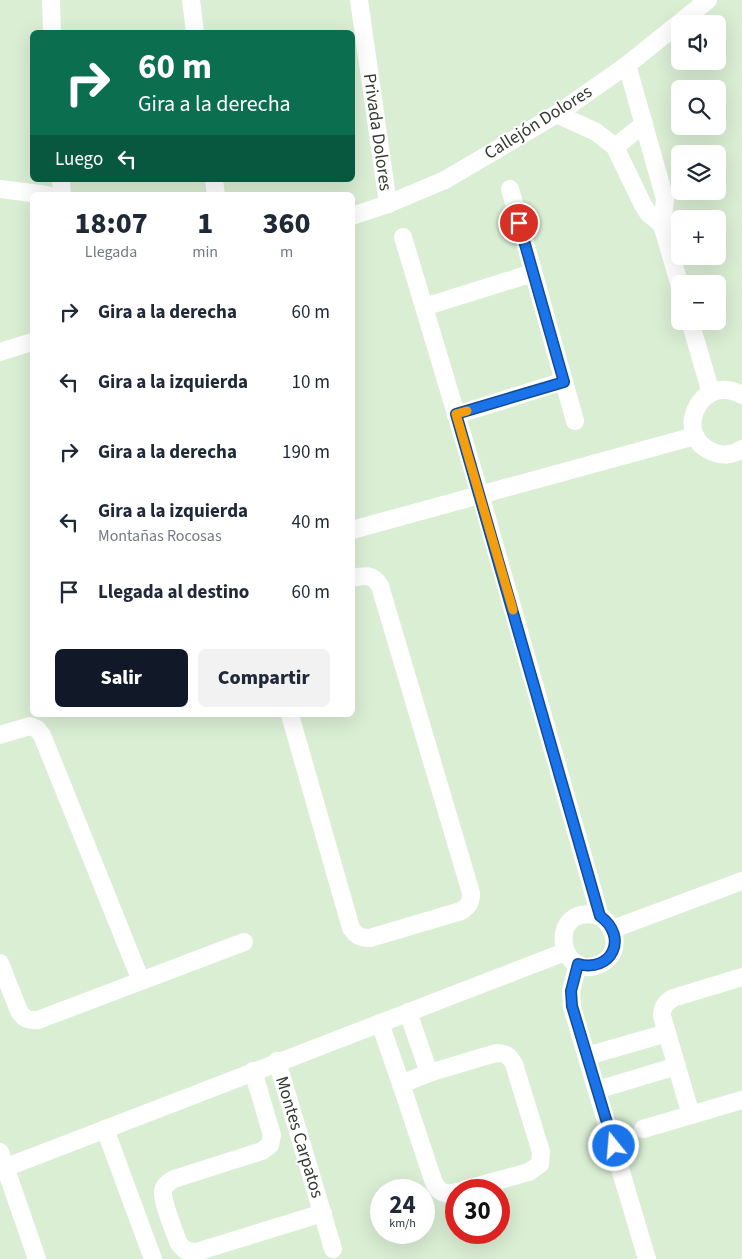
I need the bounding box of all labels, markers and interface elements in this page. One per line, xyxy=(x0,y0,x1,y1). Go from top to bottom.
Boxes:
map controls xyxy=(671,15,726,330)
button: sound xyxy=(671,15,726,70)
text: 60 m xyxy=(138,42,212,92)
icon: right xyxy=(55,50,120,115)
street label: Privada Dolores xyxy=(357,72,398,192)
street label: Callejón Dolores xyxy=(480,79,597,166)
button: search xyxy=(671,80,726,135)
text: Gira a la derecha xyxy=(138,88,291,120)
icon: left xyxy=(113,145,141,173)
button: layers xyxy=(671,145,726,200)
text: Luego xyxy=(55,146,103,173)
text: 18:07 xyxy=(74,202,148,245)
text: 1 xyxy=(197,202,213,245)
text: 360 xyxy=(263,202,311,245)
pin xyxy=(498,202,540,244)
icon: arrive xyxy=(505,209,533,237)
button: + xyxy=(671,210,726,265)
text: Llegada xyxy=(85,241,137,263)
text: min xyxy=(192,241,218,263)
text: m xyxy=(280,241,293,263)
button: − xyxy=(671,275,726,330)
icon: right xyxy=(55,298,83,326)
text: Gira a la derecha xyxy=(98,299,237,326)
text: 60 m xyxy=(292,299,330,326)
icon: left xyxy=(55,368,83,396)
text: Gira a la izquierda xyxy=(98,369,248,396)
text: 10 m xyxy=(292,369,330,396)
icon: right xyxy=(55,438,83,466)
text: Gira a la derecha xyxy=(98,439,237,466)
text: 190 m xyxy=(282,439,330,466)
text: Gira a la izquierda xyxy=(98,498,248,525)
icon: left xyxy=(55,508,83,536)
text: 40 m xyxy=(292,509,330,536)
text: Montañas Rocosas xyxy=(98,525,222,547)
icon: arrive xyxy=(55,578,83,606)
text: Llegada al destino xyxy=(98,579,249,606)
text: 60 m xyxy=(292,579,330,606)
button: Salir xyxy=(55,649,188,707)
button: Compartir xyxy=(198,649,330,707)
street label: Montes Carpatos xyxy=(269,1073,330,1201)
position arrow xyxy=(587,1119,639,1171)
speed limit sign: 30 xyxy=(445,1179,510,1244)
text: 24 xyxy=(389,1187,416,1223)
text: km/h xyxy=(389,1215,416,1232)

